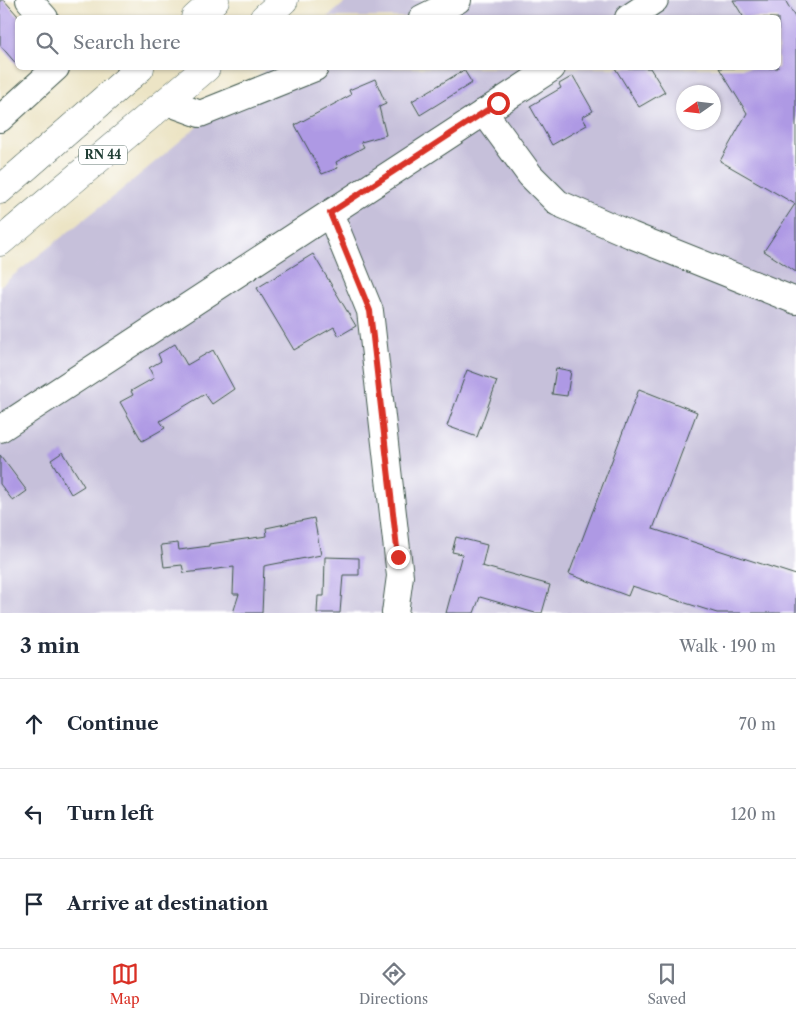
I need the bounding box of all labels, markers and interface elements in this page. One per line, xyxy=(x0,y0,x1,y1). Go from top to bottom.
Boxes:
search box xyxy=(15,15,781,70)
icon: search xyxy=(33,29,61,57)
text: Search here xyxy=(73,31,181,54)
north arrow xyxy=(676,85,721,130)
route start xyxy=(487,92,510,115)
road number: RN 44 xyxy=(79,146,127,164)
route end xyxy=(387,546,410,569)
text: 3 min xyxy=(20,633,80,658)
text: Walk · 190 m xyxy=(679,636,776,656)
icon: ahead xyxy=(20,710,48,738)
text: Continue xyxy=(67,712,159,735)
text: 70 m xyxy=(739,714,776,734)
icon: left xyxy=(20,800,48,828)
text: Turn left xyxy=(67,802,154,825)
text: 120 m xyxy=(731,804,776,824)
icon: arrive xyxy=(20,890,48,918)
text: Arrive at destination xyxy=(67,892,268,915)
tab: Map xyxy=(110,960,140,1008)
tab: Directions xyxy=(359,960,428,1008)
tab: Saved xyxy=(647,960,686,1008)

